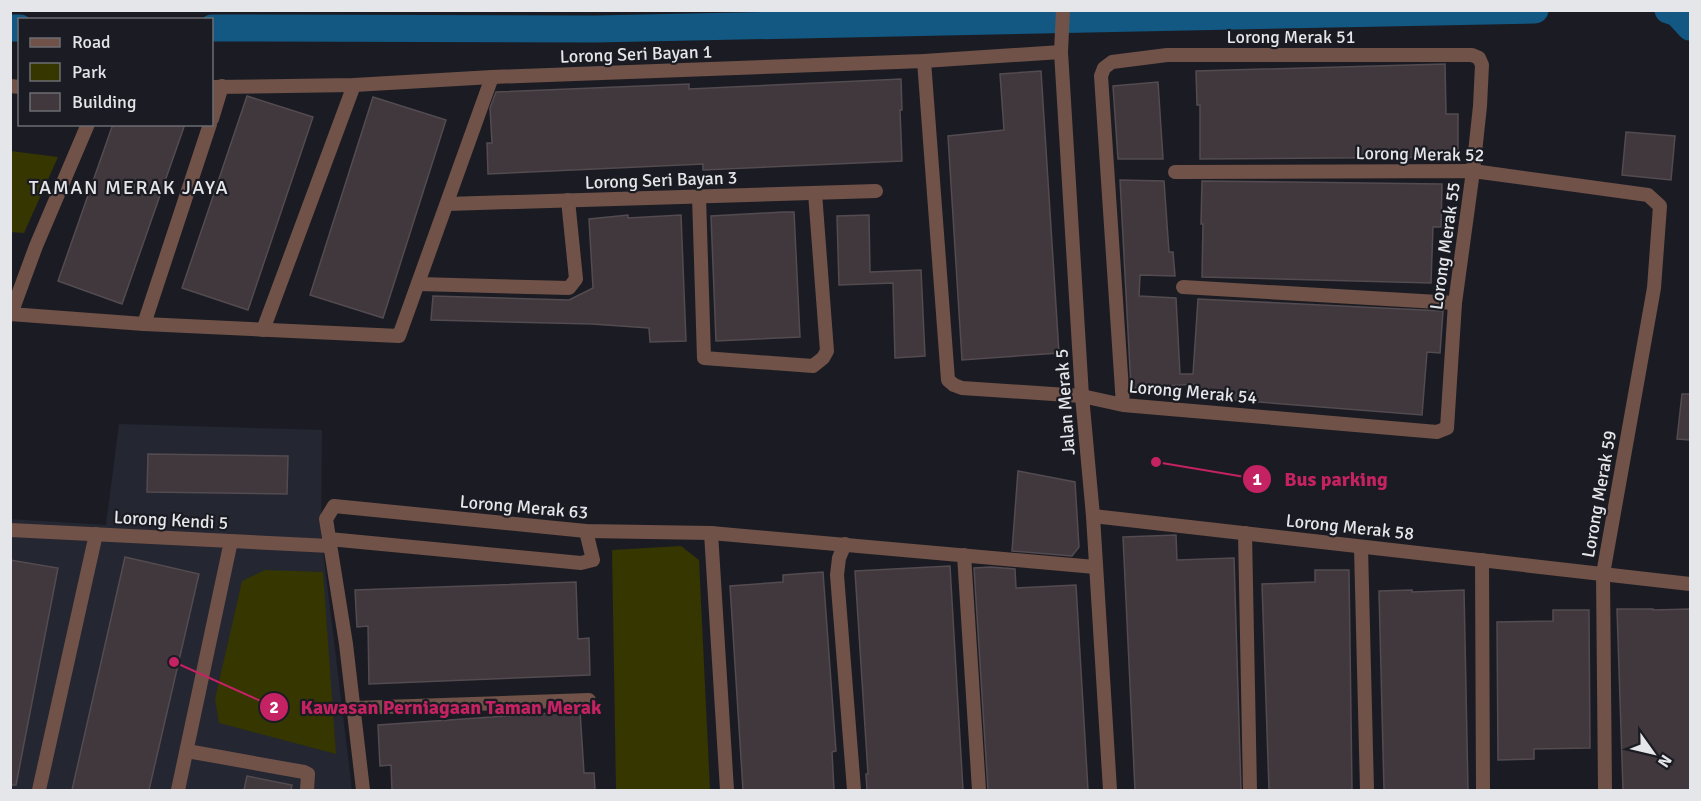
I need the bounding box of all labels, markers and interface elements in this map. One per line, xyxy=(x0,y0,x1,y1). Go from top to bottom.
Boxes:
legend xyxy=(18,18,213,126)
street label: Lorong Merak 51 xyxy=(1227,26,1355,48)
text: Road xyxy=(72,31,111,53)
street label: Lorong Seri Bayan 1 xyxy=(559,40,713,68)
text: Park xyxy=(72,61,107,83)
text: Building xyxy=(72,91,136,113)
street label: Lorong Merak 52 xyxy=(1355,142,1485,166)
street label: Lorong Seri Bayan 3 xyxy=(584,166,738,194)
district label: TAMAN MERAK JAYA xyxy=(29,175,229,200)
street label: Lorong Merak 55 xyxy=(1425,181,1465,311)
street label: Jalan Merak 5 xyxy=(1050,348,1080,456)
street label: Lorong Merak 54 xyxy=(1128,375,1258,409)
street label: Lorong Merak 59 xyxy=(1577,429,1621,559)
callout: Bus parking xyxy=(1242,460,1400,498)
text: Bus parking xyxy=(1284,467,1388,492)
text: 1 xyxy=(1252,468,1262,490)
street label: Lorong Merak 63 xyxy=(459,490,589,524)
street label: Lorong Kendi 5 xyxy=(113,506,229,534)
street label: Lorong Merak 58 xyxy=(1285,509,1415,545)
callout: Kawasan Perniagaan Taman Merak xyxy=(259,688,614,726)
text: Kawasan Perniagaan Taman Merak xyxy=(301,695,602,720)
text: 2 xyxy=(269,696,279,718)
north arrow xyxy=(1623,723,1683,783)
text: N xyxy=(1653,751,1676,771)

